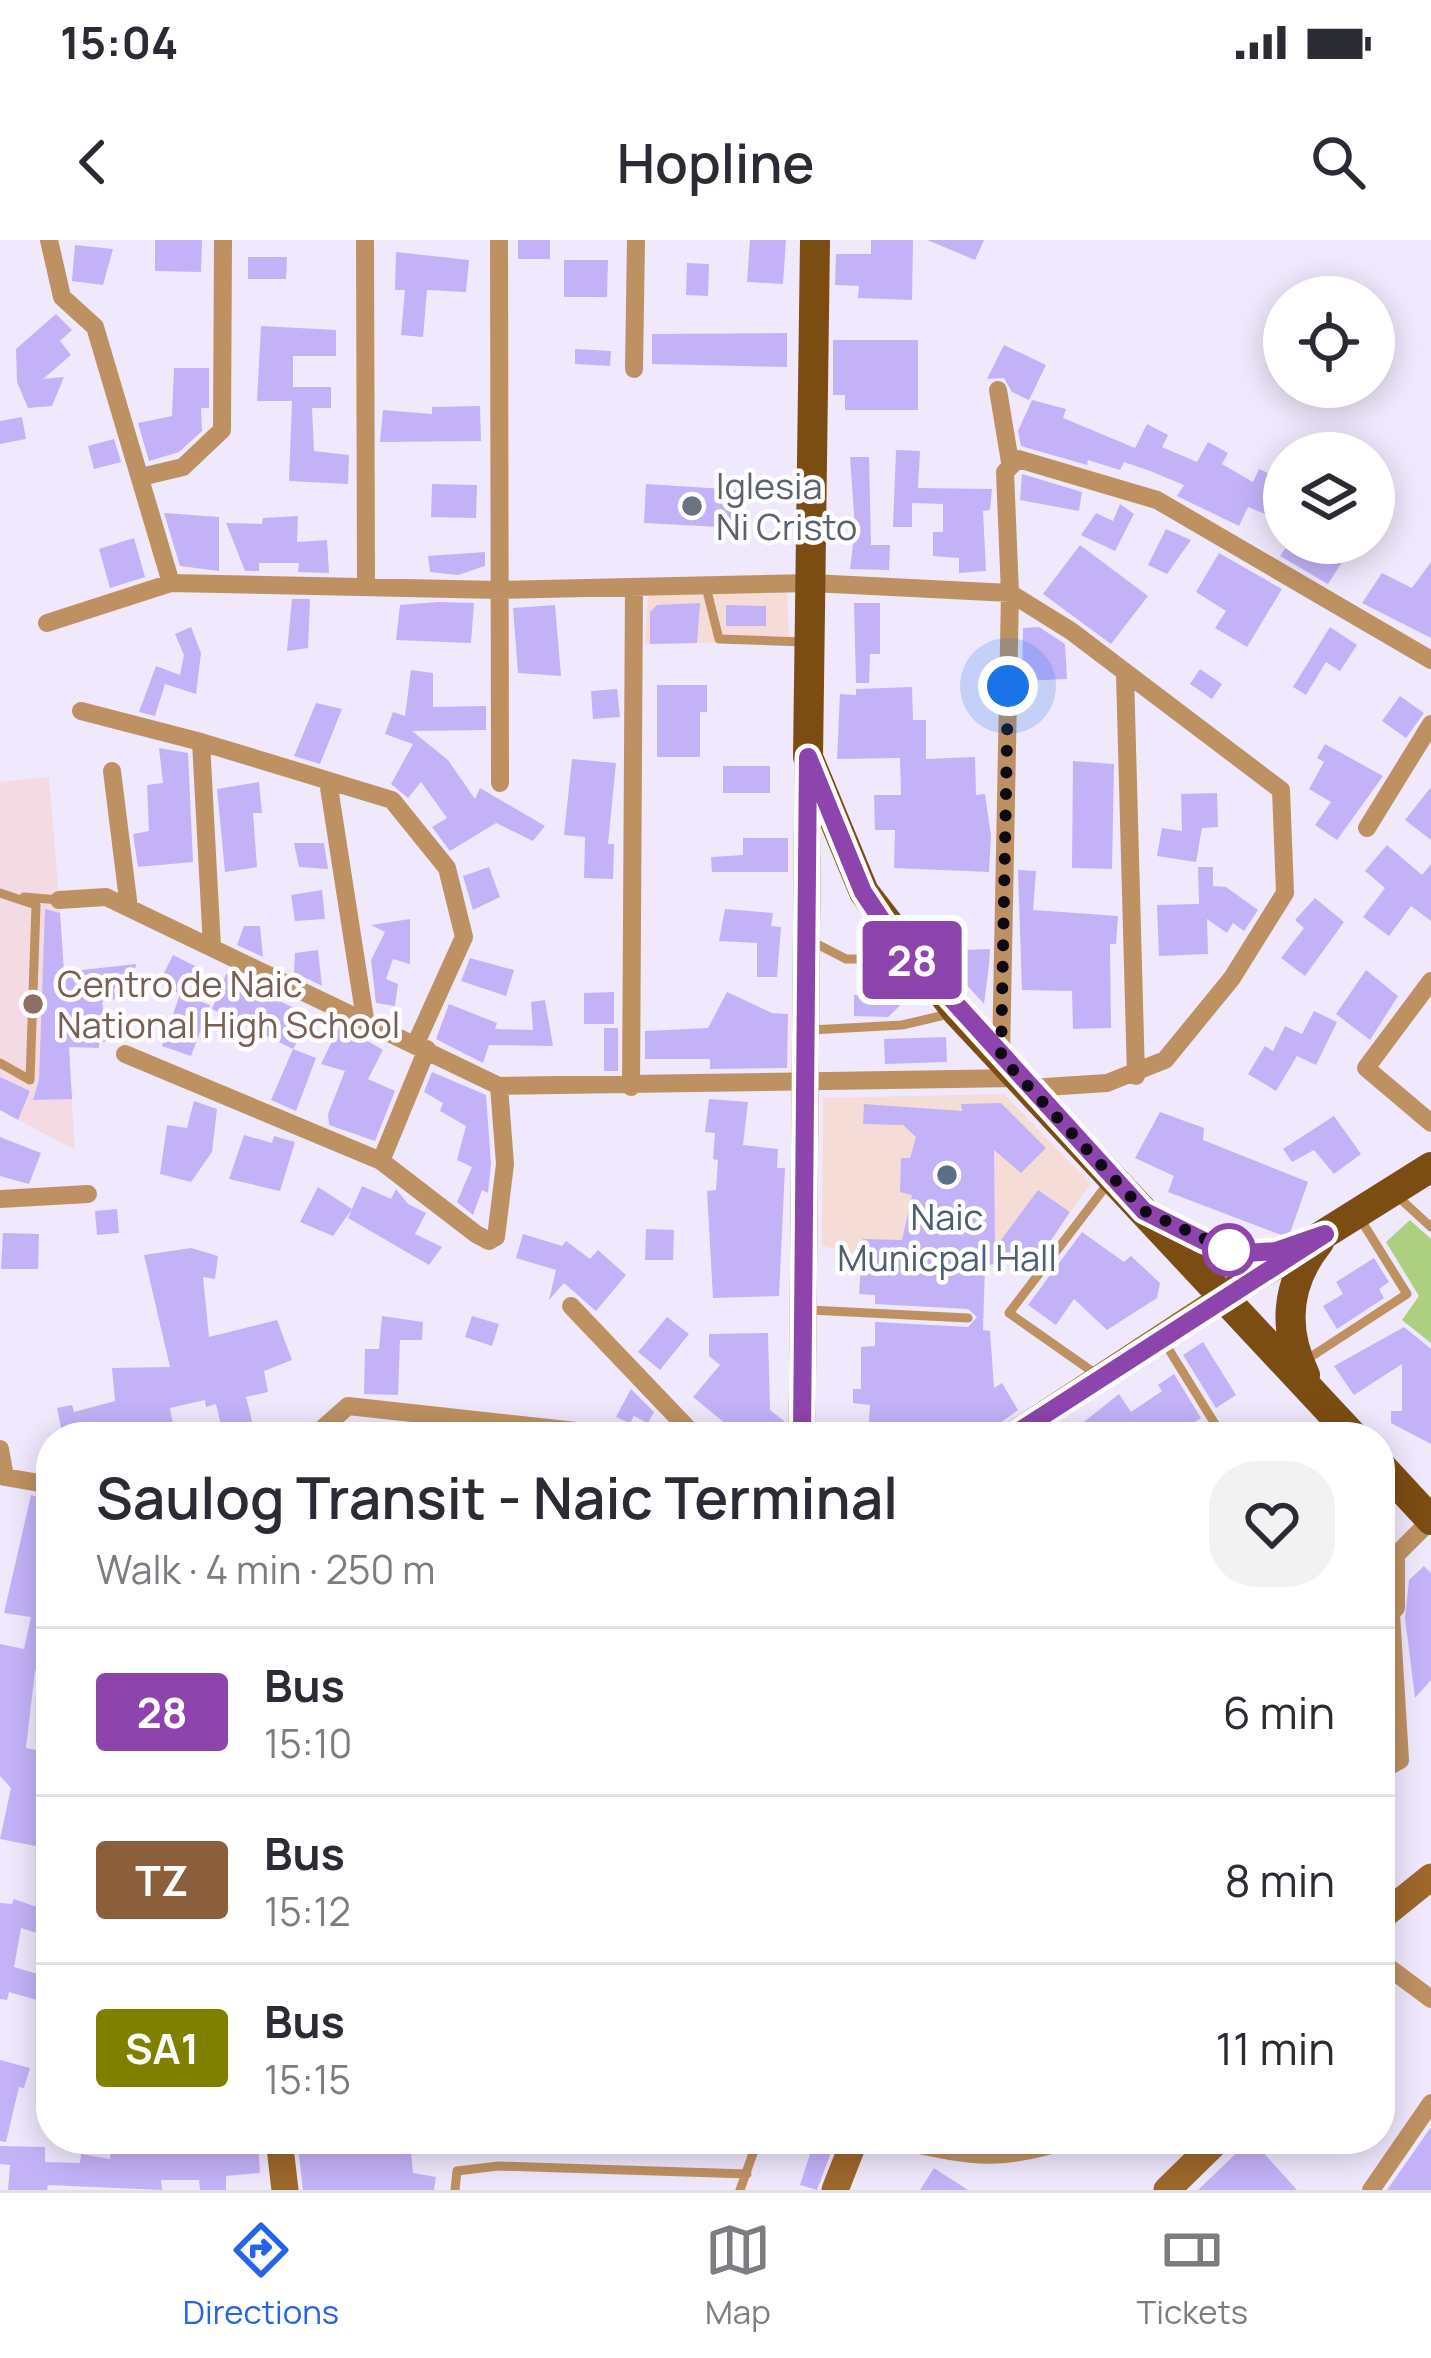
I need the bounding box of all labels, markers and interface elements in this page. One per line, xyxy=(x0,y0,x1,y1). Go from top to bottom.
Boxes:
text: 15:04 xyxy=(60,11,179,73)
text: Hopline xyxy=(617,125,814,199)
icon: back xyxy=(60,129,126,195)
icon: search xyxy=(1305,129,1371,195)
map controls xyxy=(1263,276,1395,564)
button: locate xyxy=(1263,276,1395,408)
button: layers xyxy=(1263,432,1395,564)
place label: Iglesia Ni Cristo xyxy=(716,461,857,551)
marker: Iglesia Ni Cristo xyxy=(679,493,705,519)
your location xyxy=(978,656,1038,716)
line badge: 28 xyxy=(858,921,966,999)
text: 28 xyxy=(887,931,937,989)
place label: Centro de Naic National High School xyxy=(57,959,400,1049)
marker: Centro de Naic National High School xyxy=(20,991,46,1017)
marker: Naic Municpal Hall xyxy=(934,1162,960,1188)
place label: Naic Municpal Hall xyxy=(837,1192,1057,1282)
unlabelled marker xyxy=(1204,1225,1254,1275)
text: Saulog Transit - Naic Terminal xyxy=(96,1458,898,1536)
button: heart xyxy=(1209,1461,1335,1587)
text: Walk · 4 min · 250 m xyxy=(96,1542,435,1596)
text: Bus xyxy=(264,1654,345,1716)
text: 6 min xyxy=(1223,1681,1335,1743)
text: 28 xyxy=(137,1683,187,1741)
text: 15:10 xyxy=(264,1716,352,1770)
text: Bus xyxy=(264,1822,345,1884)
text: 8 min xyxy=(1224,1849,1335,1911)
text: TZ xyxy=(135,1851,189,1909)
text: 15:12 xyxy=(264,1884,351,1938)
text: Bus xyxy=(264,1990,345,2052)
text: 11 min xyxy=(1216,2017,1335,2079)
text: SA1 xyxy=(125,2019,199,2077)
text: 15:15 xyxy=(264,2052,351,2106)
tab: Directions xyxy=(183,2217,339,2334)
tab: Map xyxy=(705,2217,771,2334)
tab: Tickets xyxy=(1137,2217,1248,2334)

